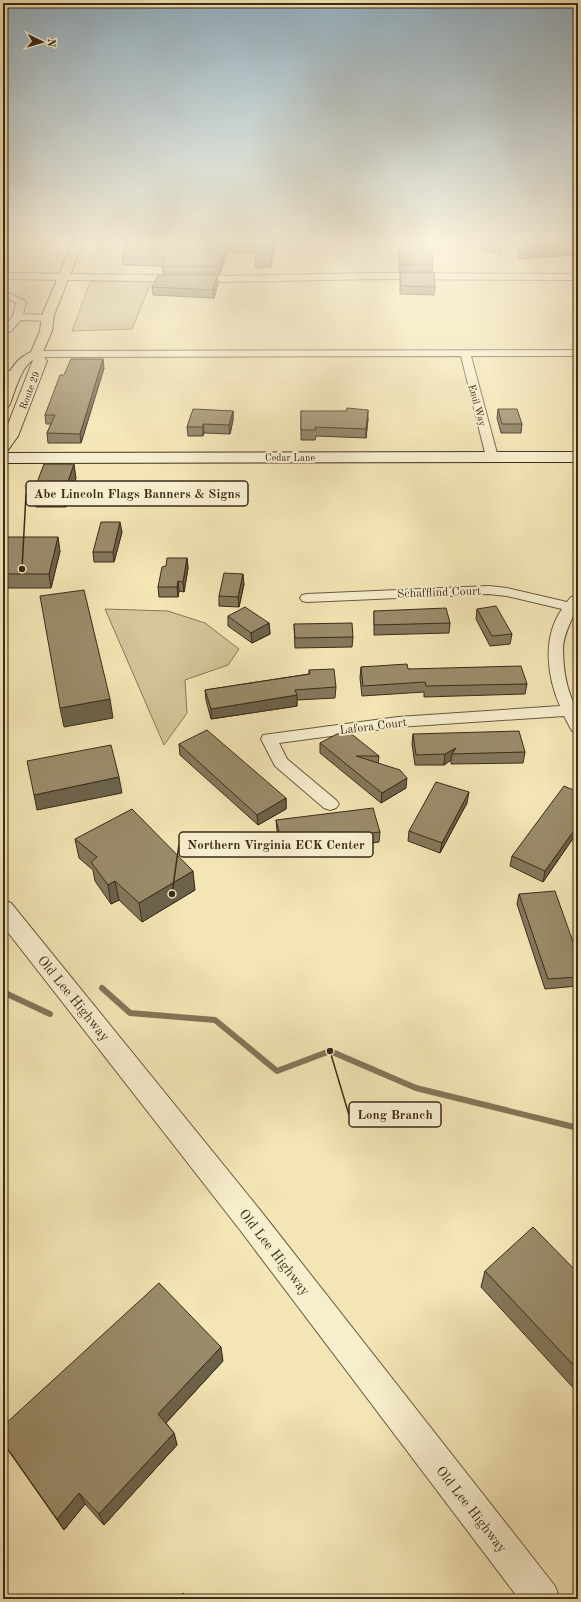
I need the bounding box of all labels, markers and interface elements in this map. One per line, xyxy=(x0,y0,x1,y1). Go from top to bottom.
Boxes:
north arrow xyxy=(22,22,62,62)
text: N xyxy=(45,38,56,48)
street label: Route 29 xyxy=(18,370,42,411)
street label: Emil Way xyxy=(466,383,488,428)
street label: Cedar Lane xyxy=(265,453,315,463)
callout: Abe Lincoln Flags Banners & Signs xyxy=(26,481,248,506)
text: Abe Lincoln Flags Banners & Signs xyxy=(34,488,241,501)
street label: Schafflind Court xyxy=(397,586,481,600)
street label: Lafora Court xyxy=(339,717,407,737)
callout: Northern Virginia ECK Center xyxy=(179,832,373,857)
text: Northern Virginia ECK Center xyxy=(187,839,365,852)
street label: Old Lee Highway xyxy=(35,953,112,1044)
callout: Long Branch xyxy=(349,1102,441,1127)
text: Long Branch xyxy=(357,1109,433,1122)
street label: Old Lee Highway xyxy=(236,1207,313,1299)
street label: Old Lee Highway xyxy=(433,1464,510,1556)

